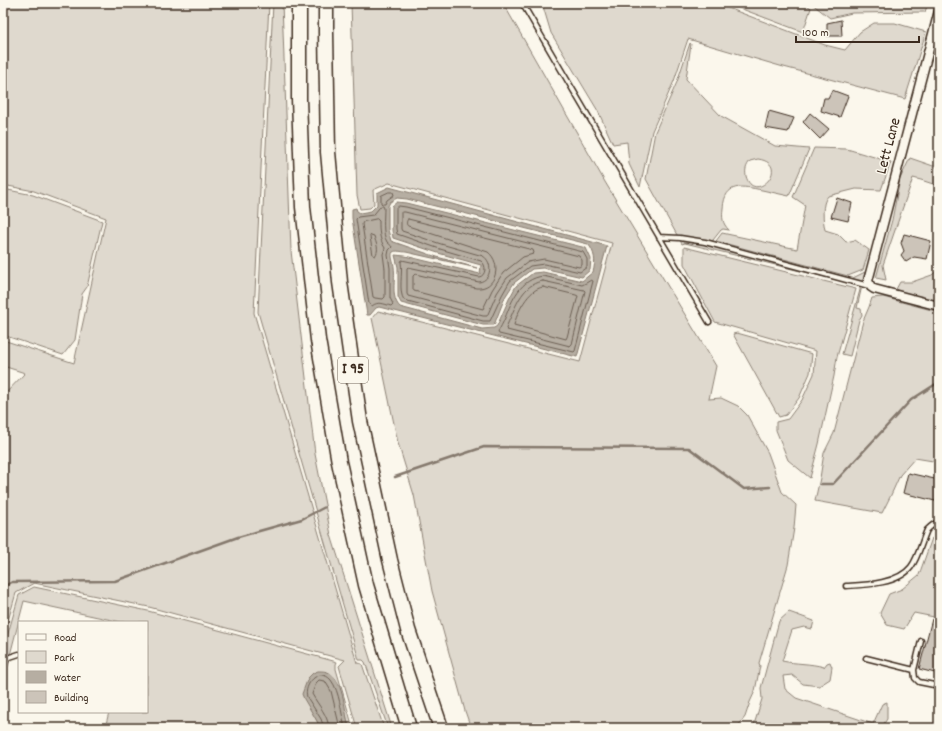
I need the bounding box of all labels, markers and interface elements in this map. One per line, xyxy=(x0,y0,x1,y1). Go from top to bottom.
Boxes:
scale bar xyxy=(796,18,919,44)
text: 100 m xyxy=(802,25,829,42)
street label: Lett Lane xyxy=(870,115,908,177)
road number: I 95 xyxy=(338,357,368,383)
legend xyxy=(18,621,148,713)
text: Road xyxy=(54,630,76,647)
text: Park xyxy=(54,650,75,667)
text: Water xyxy=(54,670,81,687)
text: Building xyxy=(54,690,89,707)

